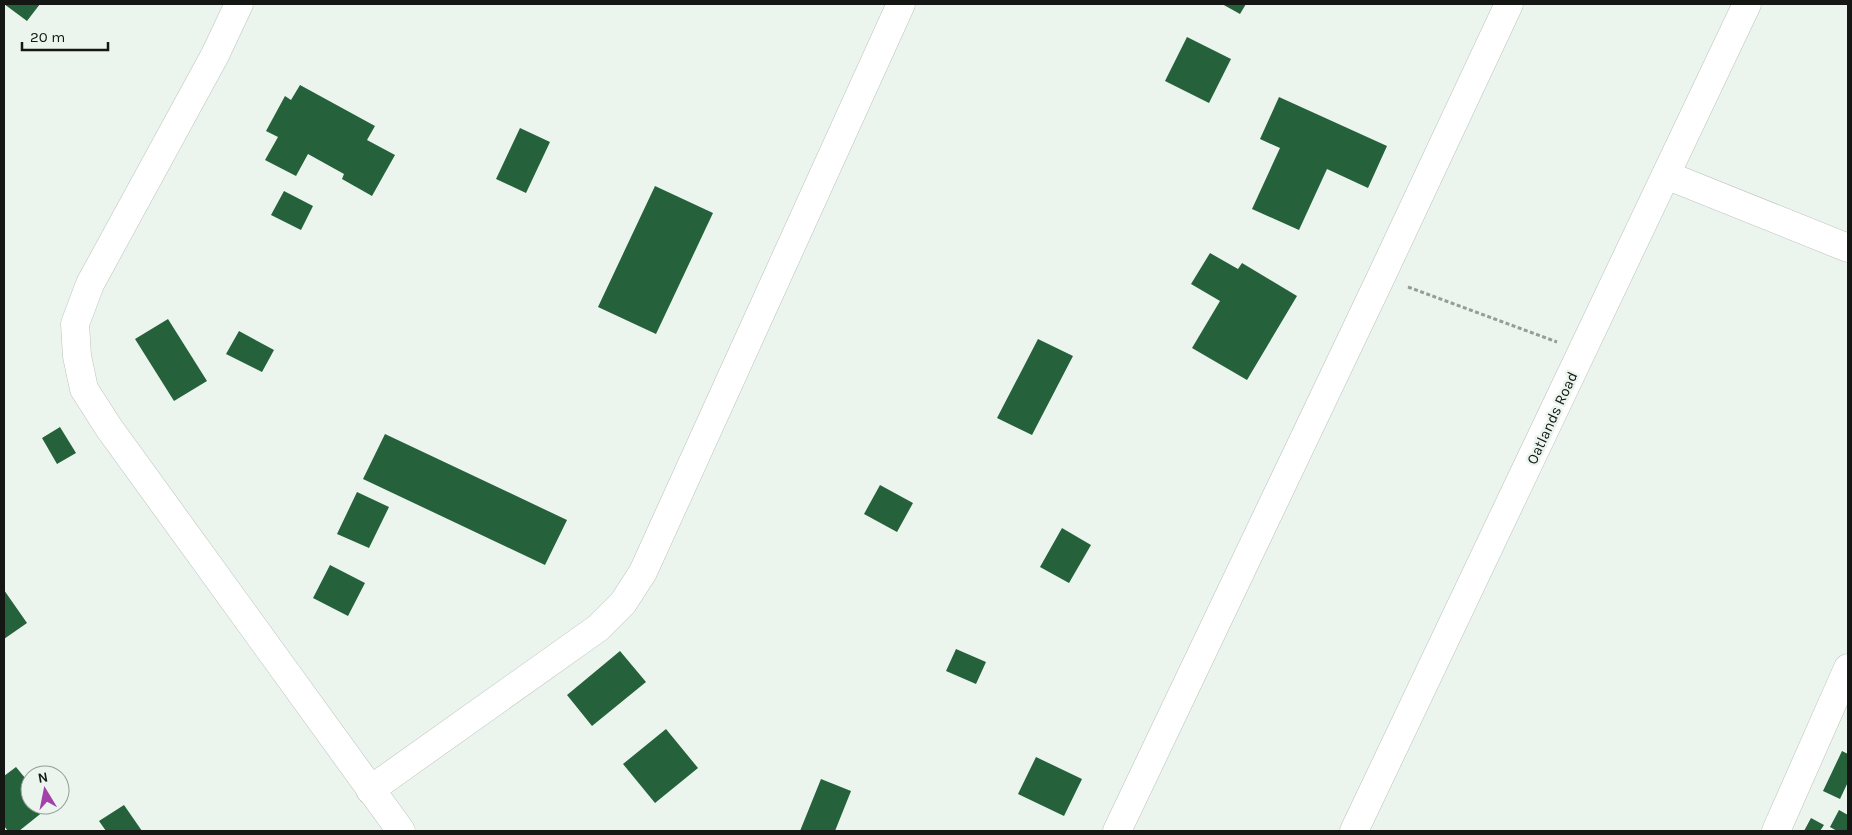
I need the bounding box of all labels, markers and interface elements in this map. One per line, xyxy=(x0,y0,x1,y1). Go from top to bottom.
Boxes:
scale bar xyxy=(22,20,109,52)
text: 20 m xyxy=(30,28,65,46)
street label: Oatlands Road xyxy=(1523,369,1581,467)
north arrow xyxy=(20,765,70,815)
text: N xyxy=(36,768,49,787)

